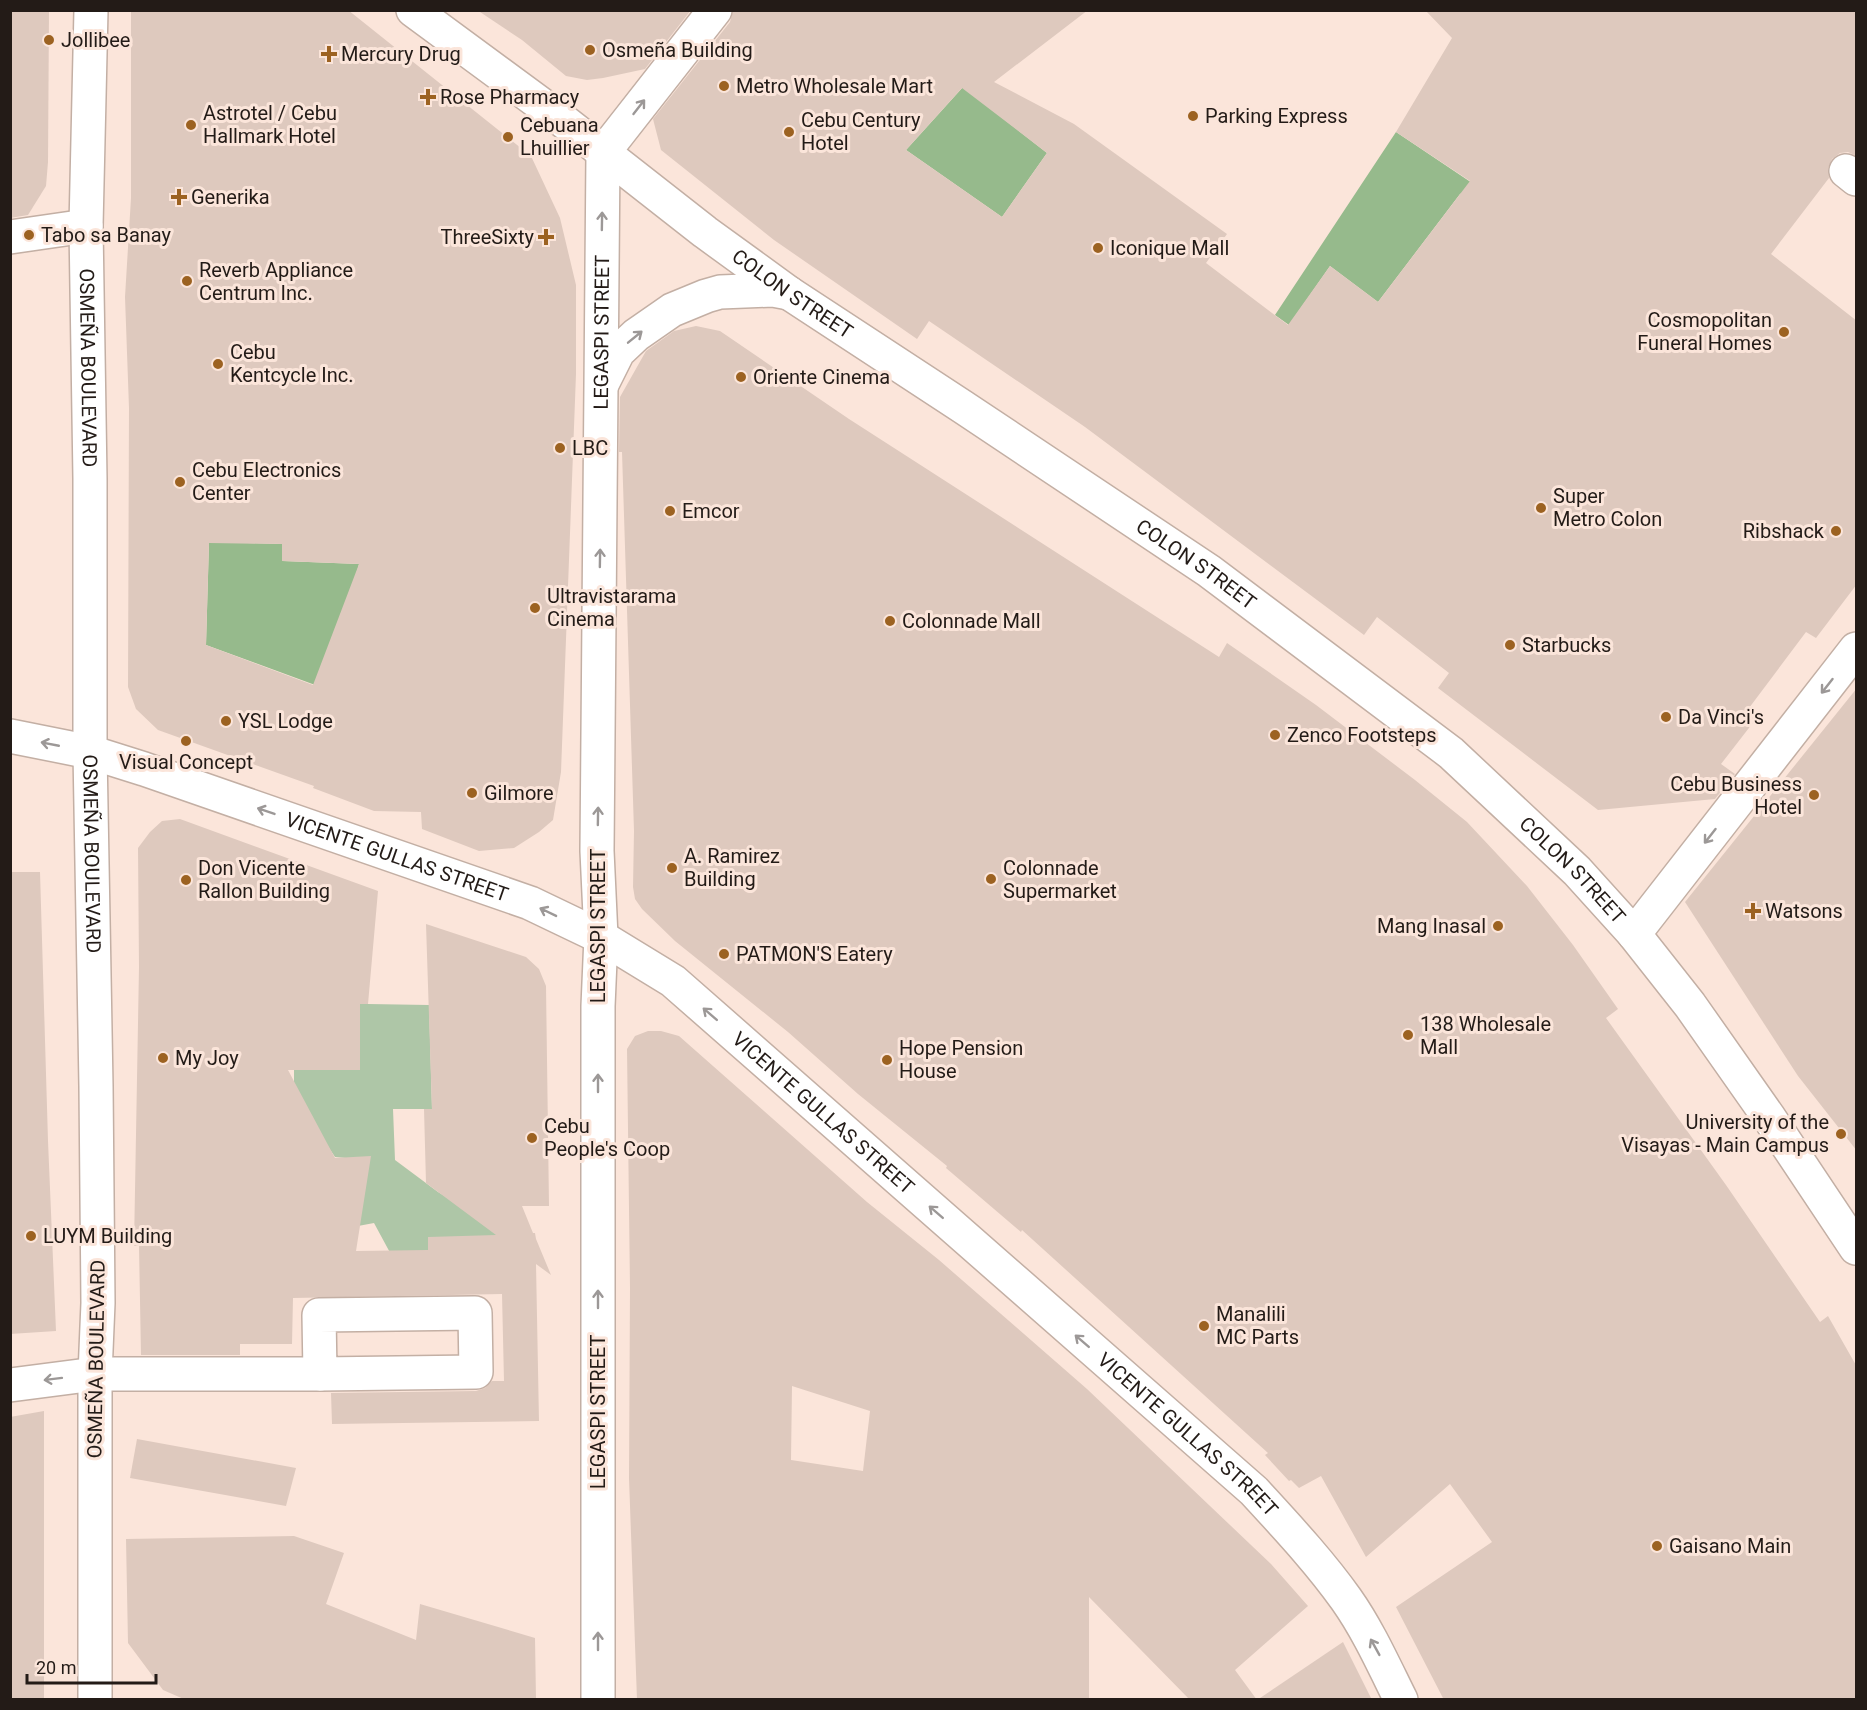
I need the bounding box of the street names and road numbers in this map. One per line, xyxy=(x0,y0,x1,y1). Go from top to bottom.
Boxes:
street label: COLON STREET xyxy=(728,244,857,344)
street label: LEGASPI STREET xyxy=(589,255,614,410)
street label: OSMEÑA BOULEVARD xyxy=(75,268,102,468)
street label: COLON STREET xyxy=(1132,514,1261,614)
street label: OSMEÑA BOULEVARD xyxy=(78,754,106,954)
street label: VICENTE GULLAS STREET xyxy=(282,807,512,907)
street label: COLON STREET xyxy=(1515,811,1631,929)
street label: LEGASPI STREET xyxy=(586,849,610,1003)
street label: VICENTE GULLAS STREET xyxy=(727,1027,919,1199)
street label: OSMEÑA BOULEVARD xyxy=(82,1259,110,1459)
street label: LEGASPI STREET xyxy=(586,1335,610,1489)
street label: VICENTE GULLAS STREET xyxy=(1093,1347,1283,1521)

